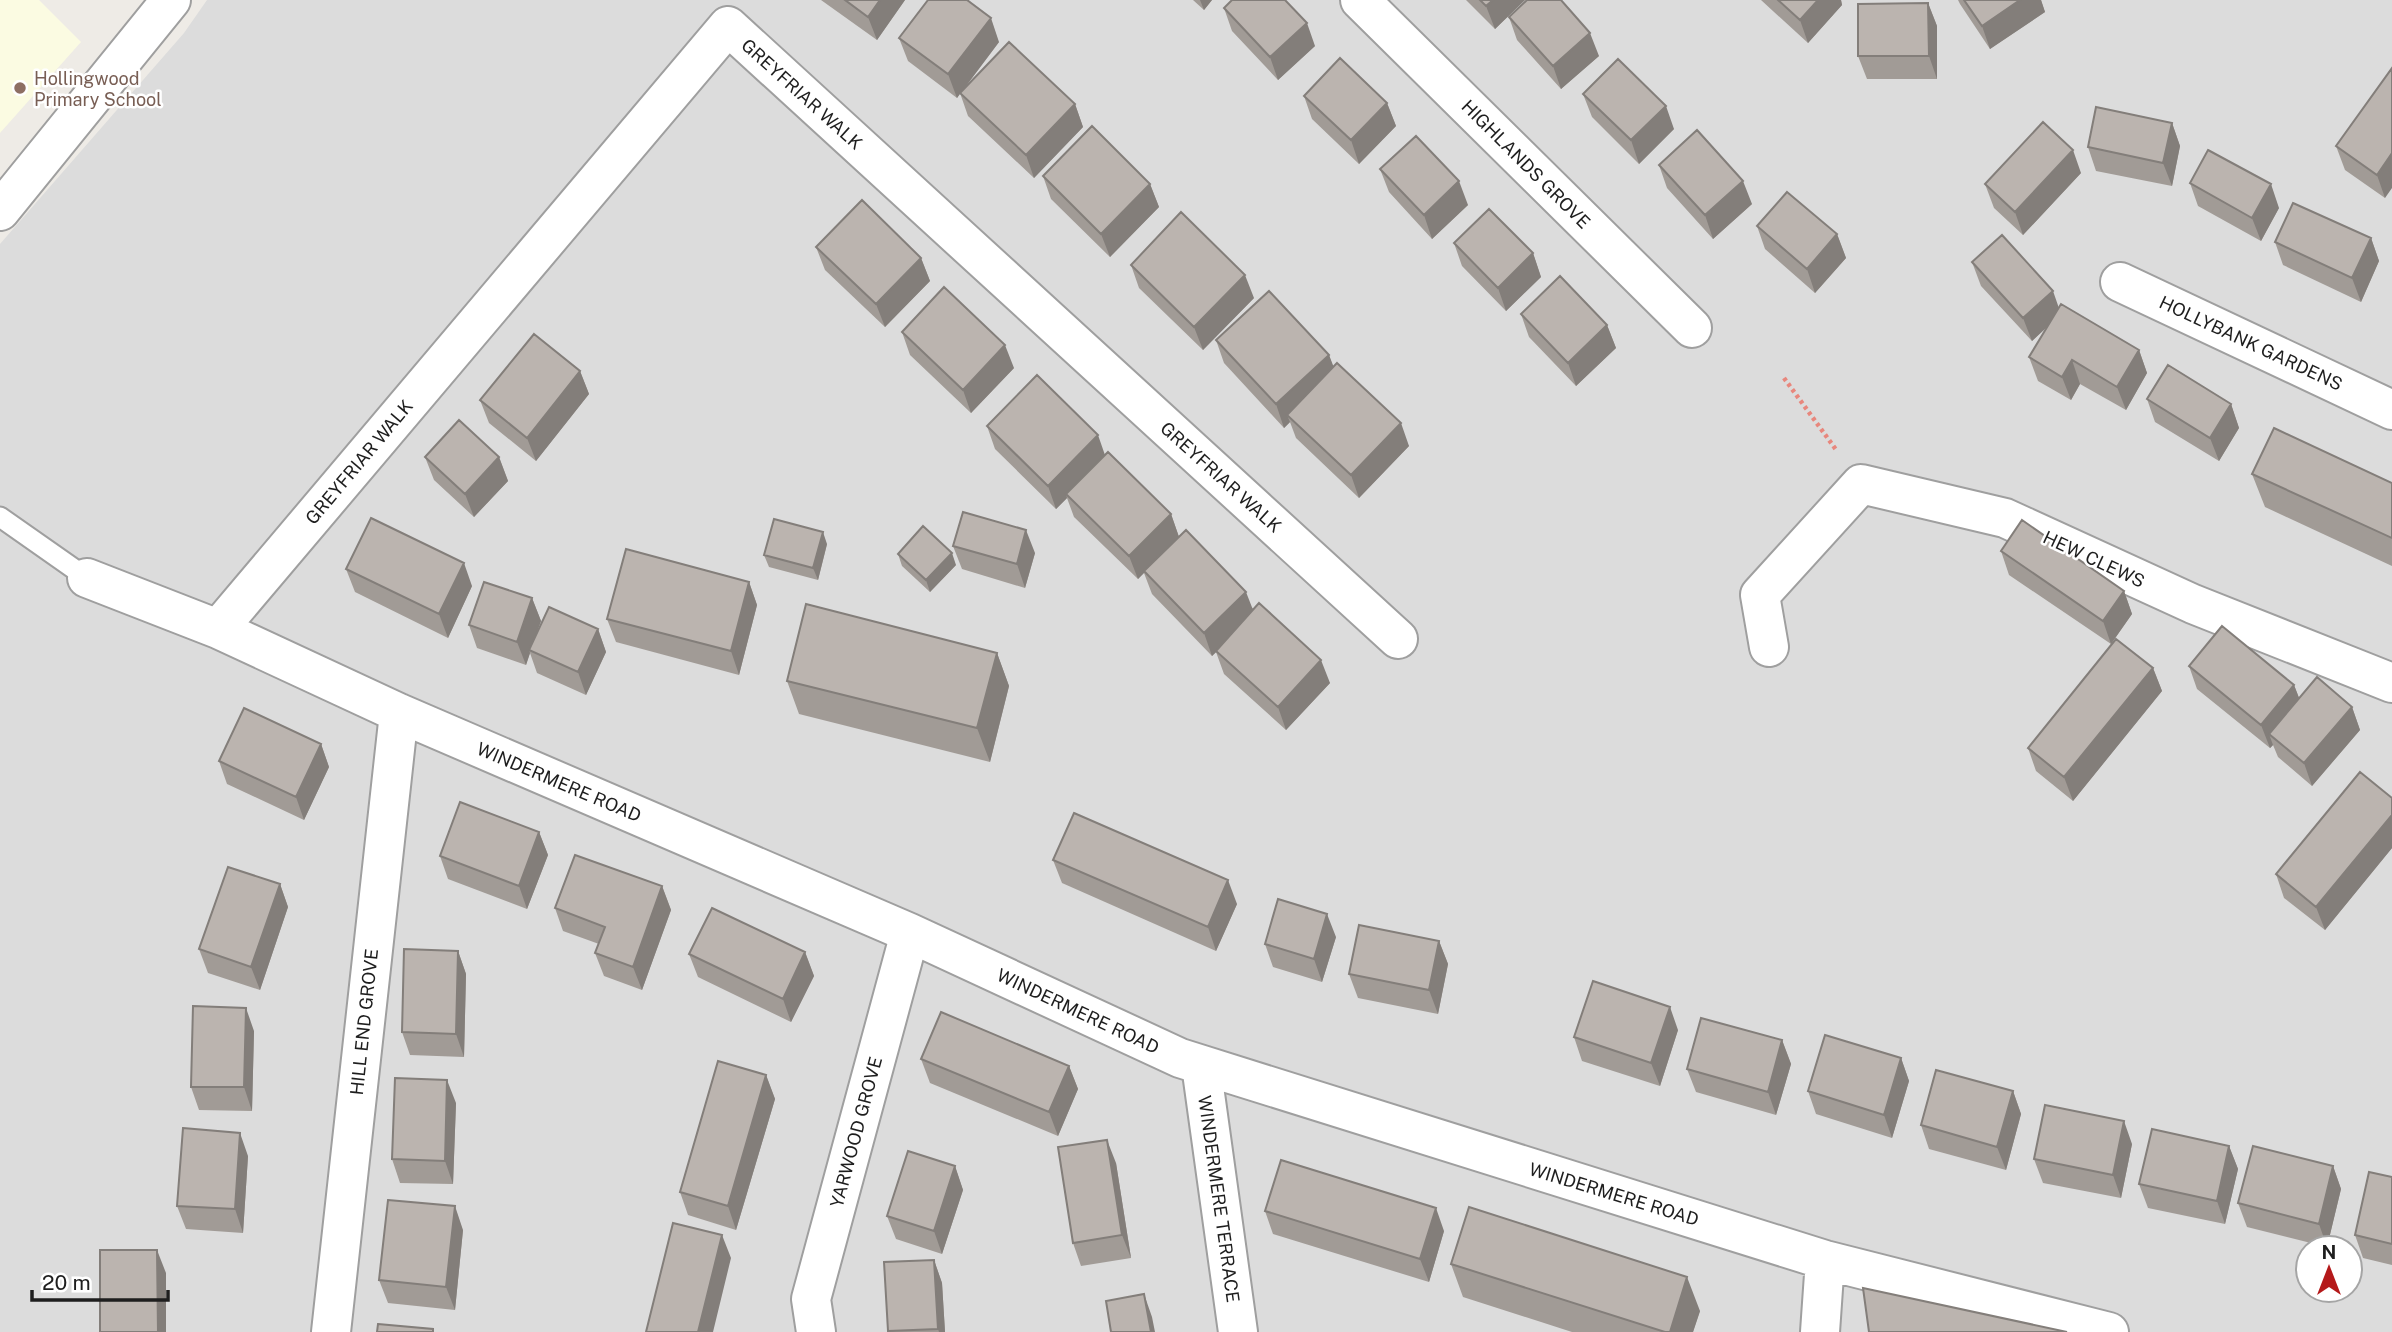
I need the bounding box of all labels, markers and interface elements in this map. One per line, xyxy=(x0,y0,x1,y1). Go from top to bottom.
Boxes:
street label: GREYFRIAR WALK xyxy=(737,34,867,154)
place label: Hollingwood Primary School xyxy=(34,68,162,110)
marker: Hollingwood Primary School xyxy=(12,80,28,96)
street label: HIGHLANDS GROVE xyxy=(1457,95,1595,233)
street label: HOLLYBANK GARDENS xyxy=(2156,291,2346,395)
street label: GREYFRIAR WALK xyxy=(301,396,417,528)
street label: GREYFRIAR WALK xyxy=(1156,417,1286,537)
street label: HEW CLEWS xyxy=(2040,526,2148,592)
street label: WINDERMERE ROAD xyxy=(474,738,644,826)
street label: HILL END GROVE xyxy=(346,948,382,1096)
street label: WINDERMERE ROAD xyxy=(994,964,1162,1058)
street label: YARWOOD GROVE xyxy=(826,1054,886,1210)
street label: WINDERMERE TERRACE xyxy=(1194,1094,1244,1304)
street label: WINDERMERE ROAD xyxy=(1526,1158,1702,1230)
north arrow xyxy=(2294,1234,2364,1304)
text: N xyxy=(2322,1241,2336,1263)
scale bar xyxy=(32,1258,168,1302)
text: 20 m xyxy=(42,1270,91,1295)

